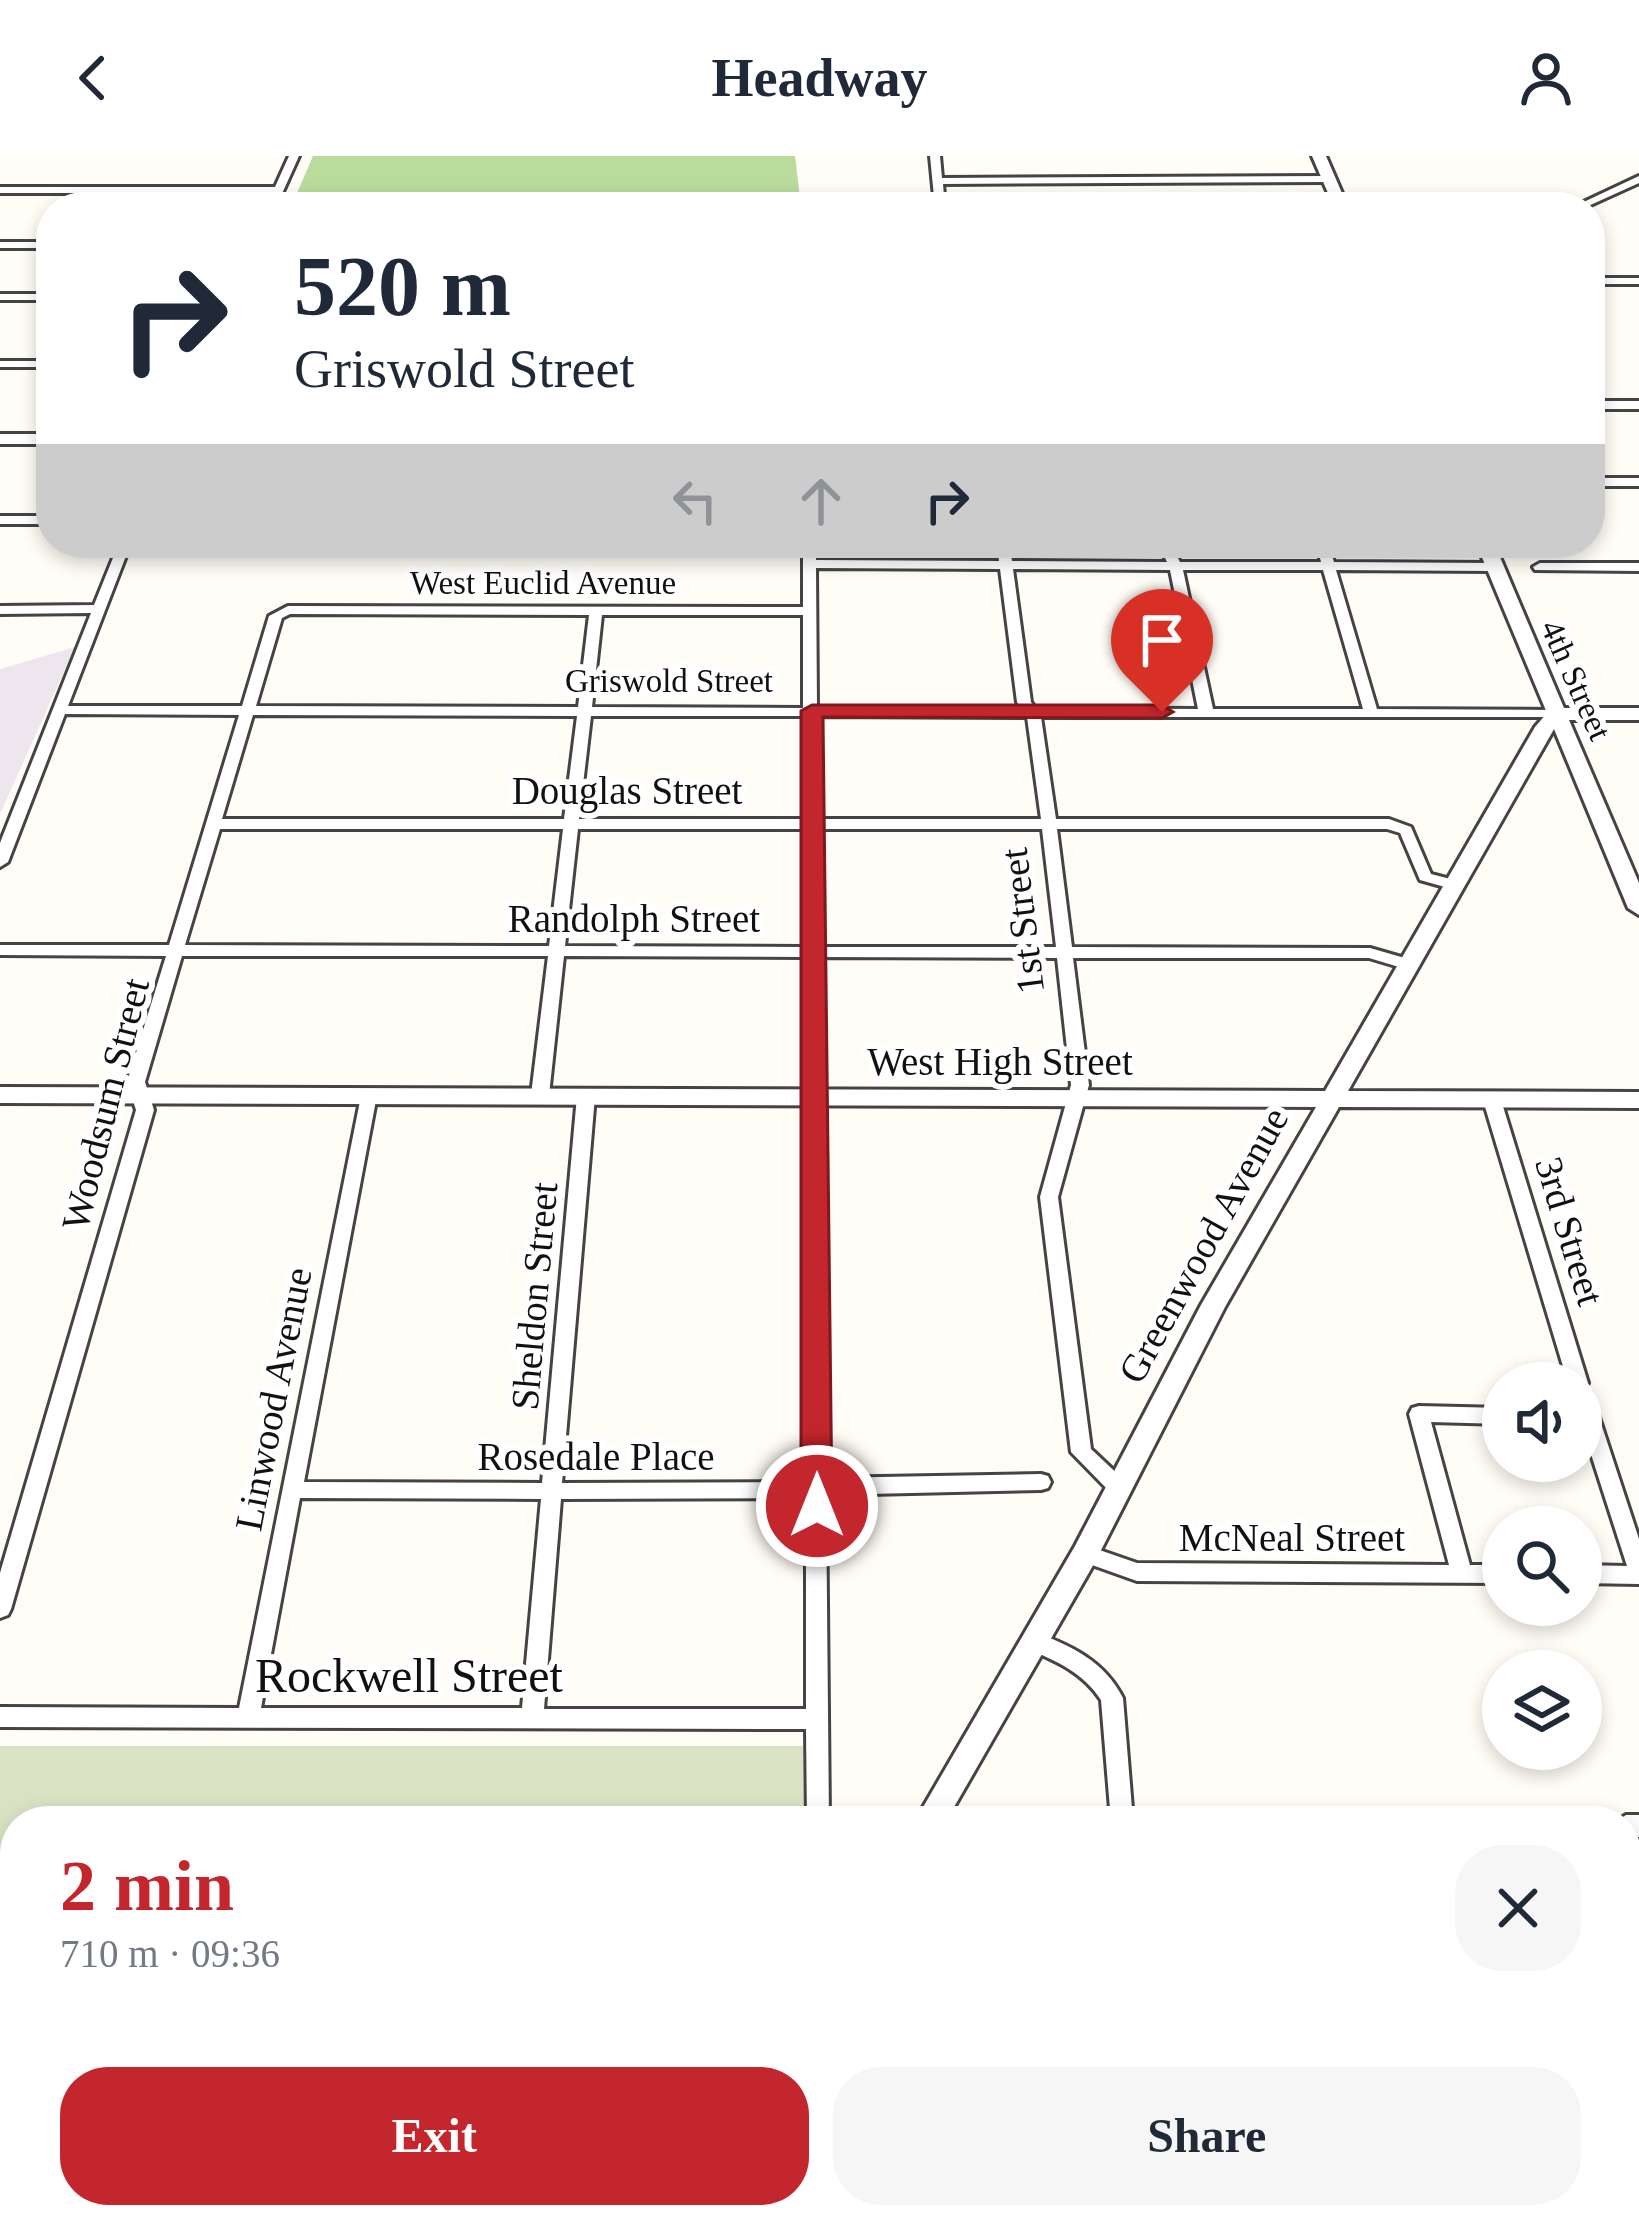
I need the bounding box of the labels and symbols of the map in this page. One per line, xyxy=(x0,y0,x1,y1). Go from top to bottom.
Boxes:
street label: West Euclid Avenue xyxy=(410,565,676,601)
pin xyxy=(1111,589,1213,712)
street label: 4th Street xyxy=(1534,614,1618,746)
street label: Griswold Street xyxy=(565,663,773,699)
street label: Douglas Street xyxy=(512,769,743,813)
street label: 1st Street xyxy=(992,846,1052,996)
street label: Randolph Street xyxy=(508,897,760,941)
street label: Woodsum Street xyxy=(53,974,157,1234)
street label: West High Street xyxy=(867,1040,1133,1084)
street label: Greenwood Avenue xyxy=(1110,1100,1296,1390)
street label: 3rd Street xyxy=(1527,1152,1613,1310)
street label: Sheldon Street xyxy=(503,1180,565,1412)
street label: Linwood Avenue xyxy=(226,1264,320,1534)
street label: Rosedale Place xyxy=(477,1435,715,1478)
position arrow xyxy=(754,1443,880,1569)
street label: McNeal Street xyxy=(1179,1516,1405,1559)
street label: Rockwell Street xyxy=(255,1649,564,1702)

